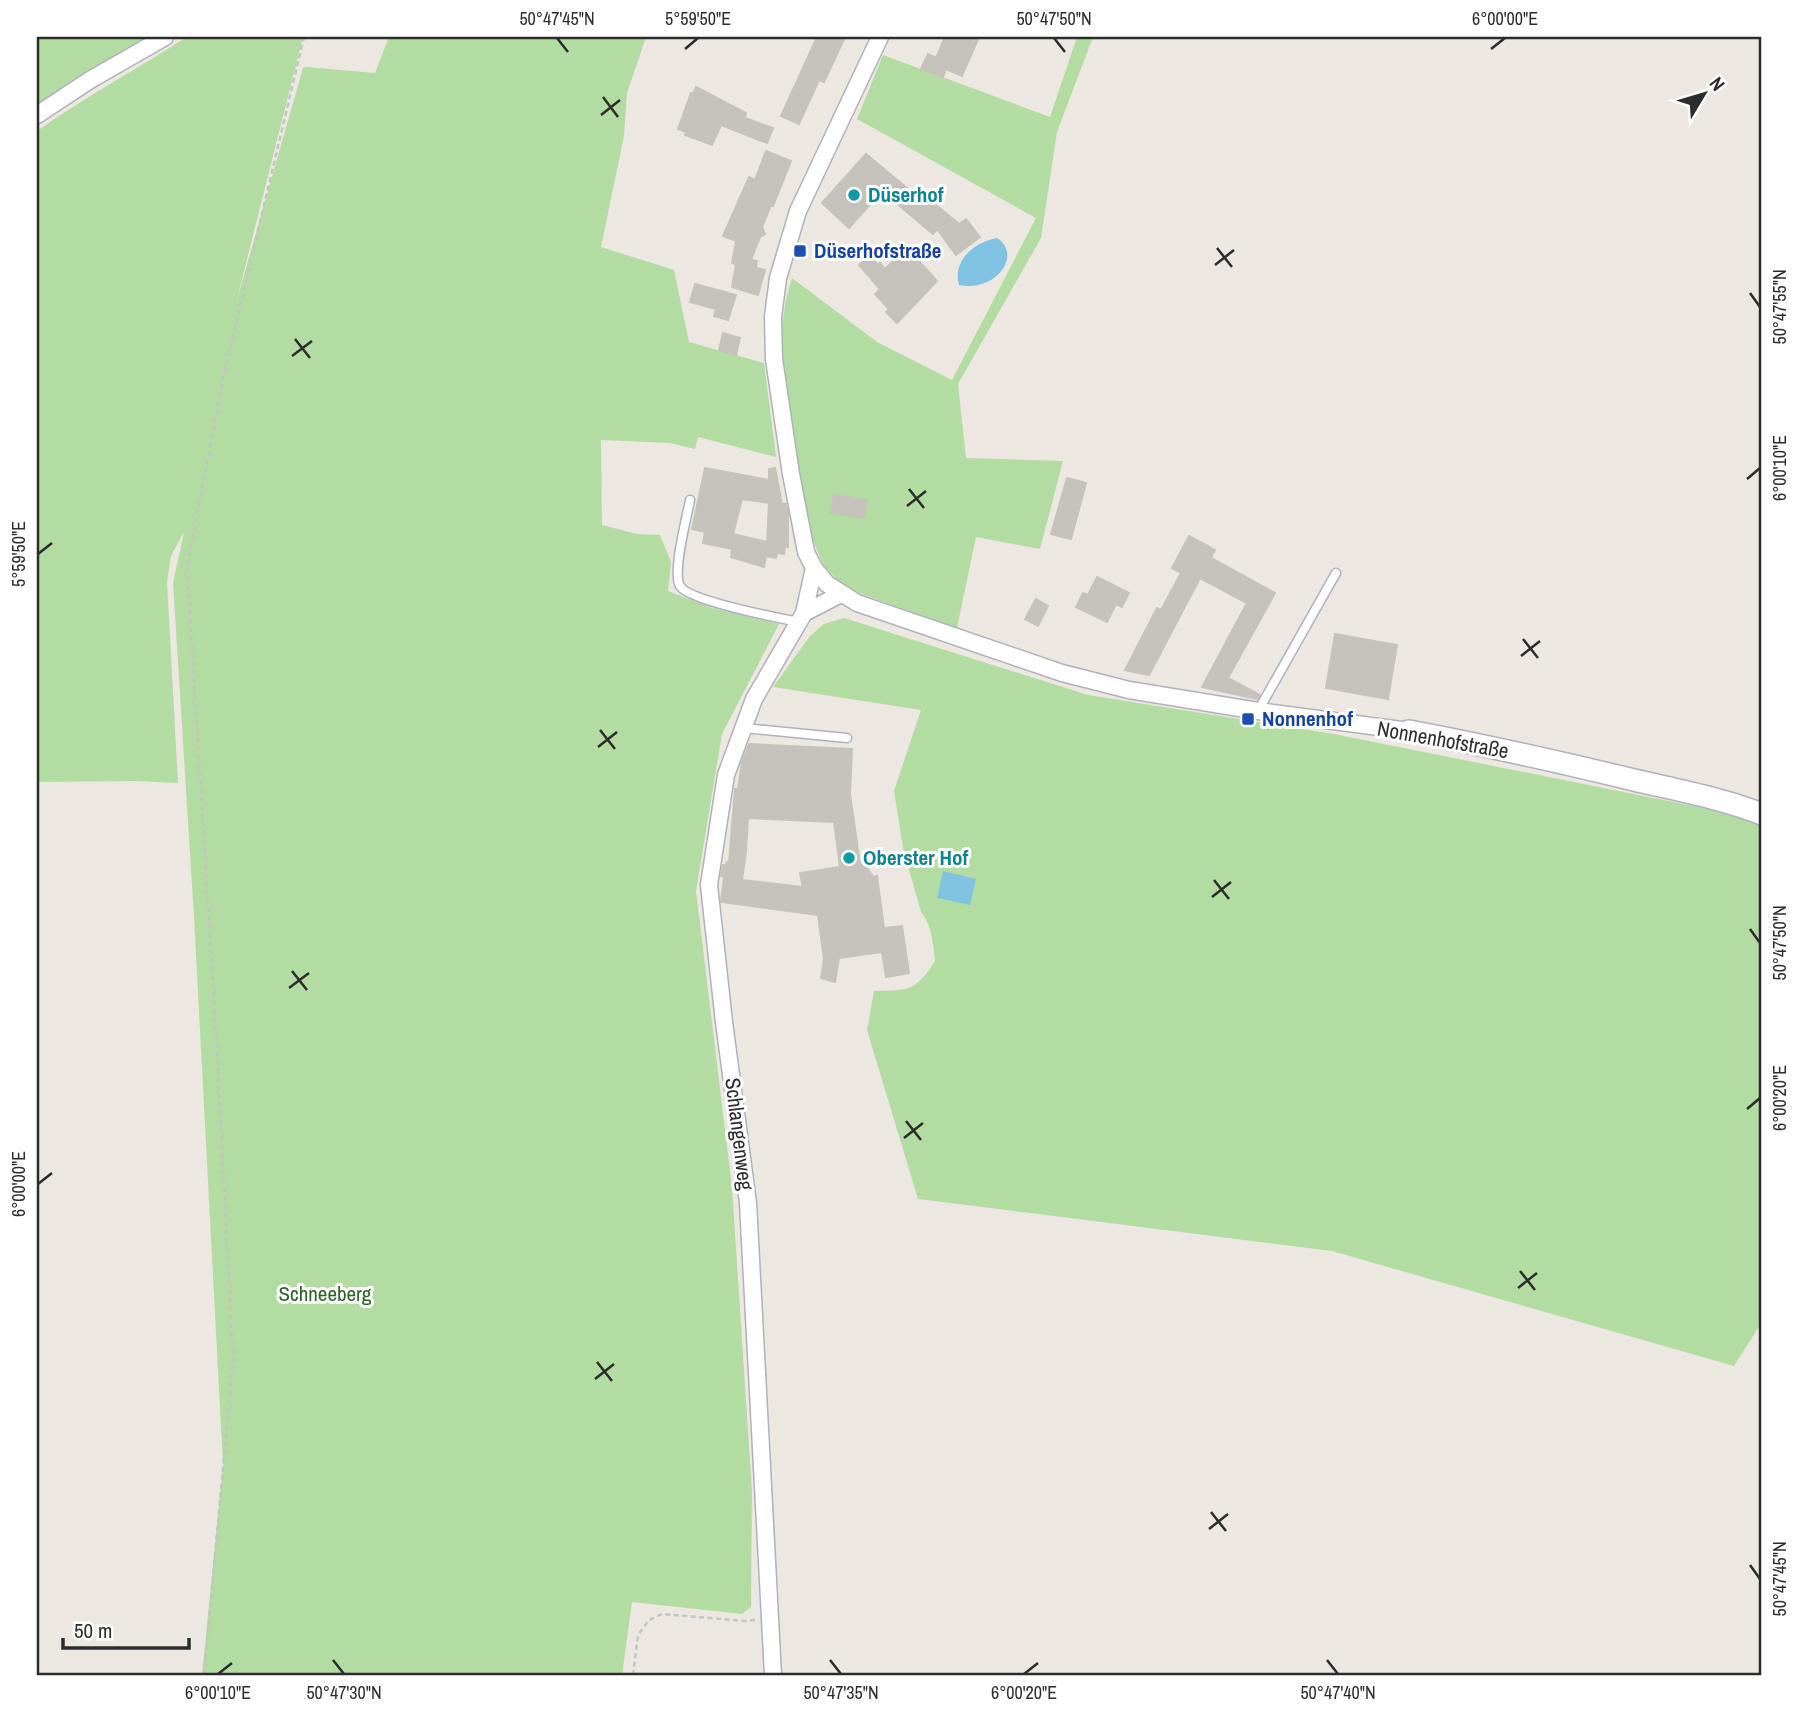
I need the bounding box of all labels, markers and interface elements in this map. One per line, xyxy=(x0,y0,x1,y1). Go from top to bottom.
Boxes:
text: 50°47'45"N xyxy=(519,6,595,31)
text: 5°59'50"E xyxy=(665,6,731,31)
text: 50°47'50"N xyxy=(1016,6,1092,31)
text: 6°00'00"E xyxy=(1472,6,1538,31)
north arrow xyxy=(1670,60,1740,130)
text: N xyxy=(1704,71,1731,96)
place label: Düserhof xyxy=(868,180,944,209)
marker: Düserhof xyxy=(846,187,862,203)
place label: Düserhofstraße xyxy=(814,236,941,265)
marker: Düserhofstraße xyxy=(792,243,808,259)
text: 50°47'55"N xyxy=(1767,269,1792,345)
text: 6°00'10"E xyxy=(1767,435,1792,501)
text: 5°59'50"E xyxy=(6,521,31,587)
place label: Nonnenhof xyxy=(1262,704,1353,733)
marker: Nonnenhof xyxy=(1240,711,1256,727)
street label: Nonnenhofstraße xyxy=(1375,714,1511,765)
place label: Oberster Hof xyxy=(863,843,969,872)
marker: Oberster Hof xyxy=(841,850,857,866)
text: 50°47'50"N xyxy=(1767,905,1792,981)
text: 6°00'20"E xyxy=(1767,1065,1792,1131)
street label: Schlangenweg xyxy=(718,1076,761,1192)
text: 6°00'00"E xyxy=(6,1151,31,1217)
park label: Schneeberg xyxy=(279,1279,372,1308)
text: 50°47'45"N xyxy=(1767,1541,1792,1617)
scale bar xyxy=(63,1607,189,1651)
text: 50 m xyxy=(74,1616,112,1645)
text: 6°00'10"E xyxy=(185,1680,251,1705)
text: 50°47'30"N xyxy=(306,1680,382,1705)
text: 50°47'35"N xyxy=(803,1680,879,1705)
text: 6°00'20"E xyxy=(991,1680,1057,1705)
text: 50°47'40"N xyxy=(1300,1680,1376,1705)

